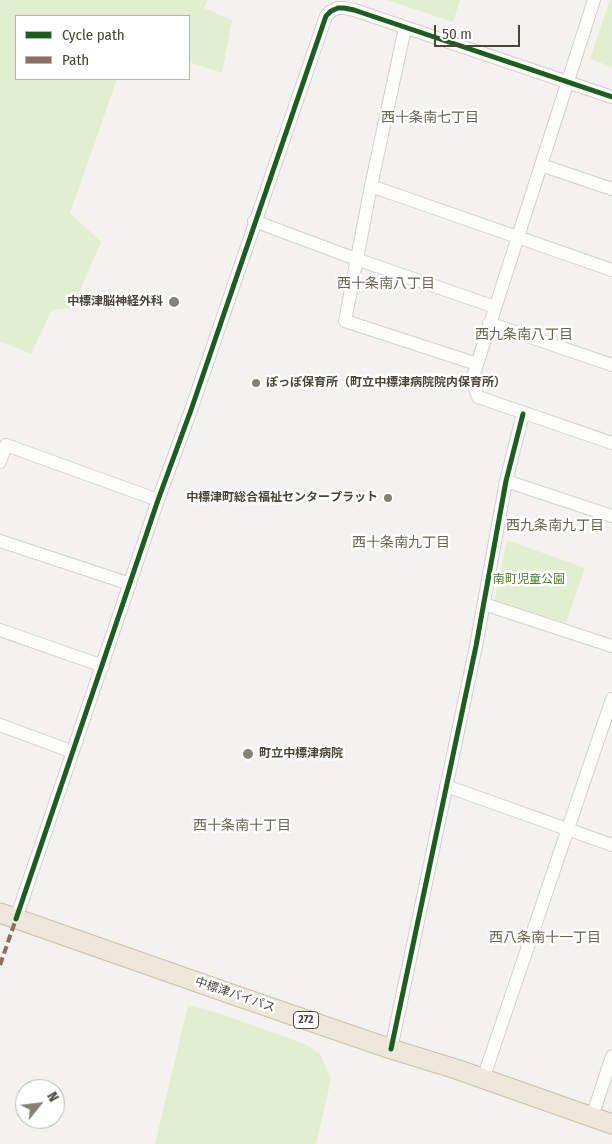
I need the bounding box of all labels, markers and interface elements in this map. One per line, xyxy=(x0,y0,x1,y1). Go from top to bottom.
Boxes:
legend xyxy=(15,15,190,80)
scale bar xyxy=(437,15,523,47)
text: 50 m xyxy=(442,25,472,43)
text: Cycle path xyxy=(62,26,125,44)
text: Path xyxy=(62,51,89,69)
district label: 西十条南七丁目 xyxy=(381,110,479,126)
district label: 西十条南八丁目 xyxy=(337,276,435,292)
place label: 中標津脳神経外科 xyxy=(67,295,163,309)
marker: 中標津脳神経外科 xyxy=(167,295,181,309)
district label: 西九条南八丁目 xyxy=(475,327,573,343)
place label: ぽっぽ保育所（町立中標津病院院内保育所） xyxy=(266,376,506,390)
marker: ぽっぽ保育所（町立中標津病院院内保育所） xyxy=(250,377,262,389)
place label: 中標津町総合福祉センタープラット xyxy=(186,491,378,505)
marker: 中標津町総合福祉センタープラット xyxy=(382,492,394,504)
district label: 西九条南九丁目 xyxy=(506,518,604,534)
district label: 西十条南九丁目 xyxy=(352,535,450,551)
park label: 南町児童公園 xyxy=(493,573,565,587)
marker: 町立中標津病院 xyxy=(241,747,255,761)
place label: 町立中標津病院 xyxy=(259,747,343,761)
district label: 西十条南十丁目 xyxy=(193,818,291,834)
district label: 西八条南十一丁目 xyxy=(489,930,601,946)
street label: 中標津バイパス xyxy=(193,975,277,1015)
road number: 272 xyxy=(294,1012,318,1028)
north arrow xyxy=(15,1079,65,1129)
text: N xyxy=(43,1089,62,1105)

